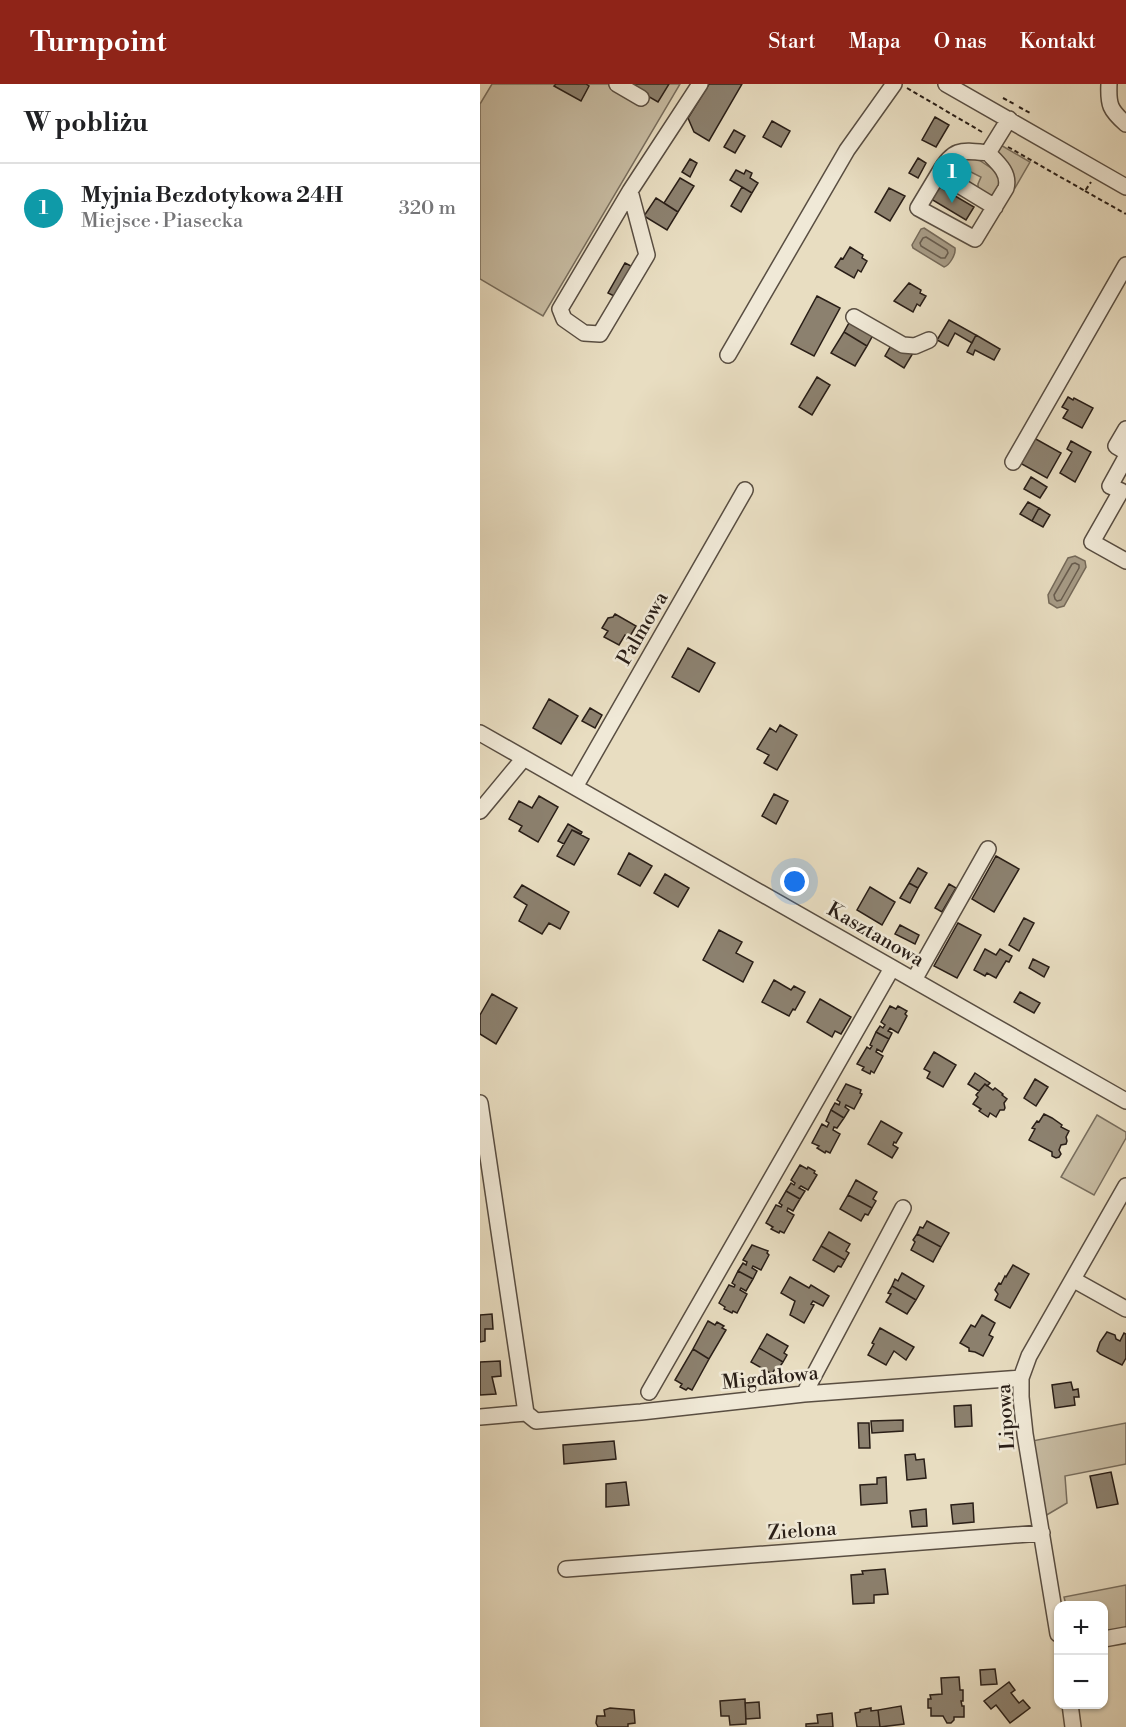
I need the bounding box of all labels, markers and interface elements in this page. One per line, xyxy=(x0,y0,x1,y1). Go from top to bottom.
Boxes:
text: Turnpoint xyxy=(30,25,166,60)
text: Start xyxy=(768,29,816,55)
text: Mapa xyxy=(849,29,901,55)
text: O nas xyxy=(934,29,987,55)
text: Kontakt xyxy=(1020,29,1096,55)
text: W pobliżu xyxy=(24,107,148,139)
pin: 1 xyxy=(932,154,972,203)
text: Myjnia Bezdotykowa 24H xyxy=(81,182,343,209)
text: 1 xyxy=(39,196,48,221)
text: 320 m xyxy=(399,196,456,221)
text: Miejsce · Piasecka xyxy=(81,209,243,234)
street label: Palmowa xyxy=(612,587,675,670)
your location xyxy=(780,867,809,896)
street label: Kasztanowa xyxy=(822,897,929,974)
street label: Migdałowa xyxy=(721,1361,821,1396)
street label: Lipowa xyxy=(992,1382,1021,1451)
street label: Zielona xyxy=(767,1517,838,1546)
map controls xyxy=(1054,1601,1108,1709)
button: + xyxy=(1054,1601,1108,1655)
button: − xyxy=(1054,1655,1108,1709)

